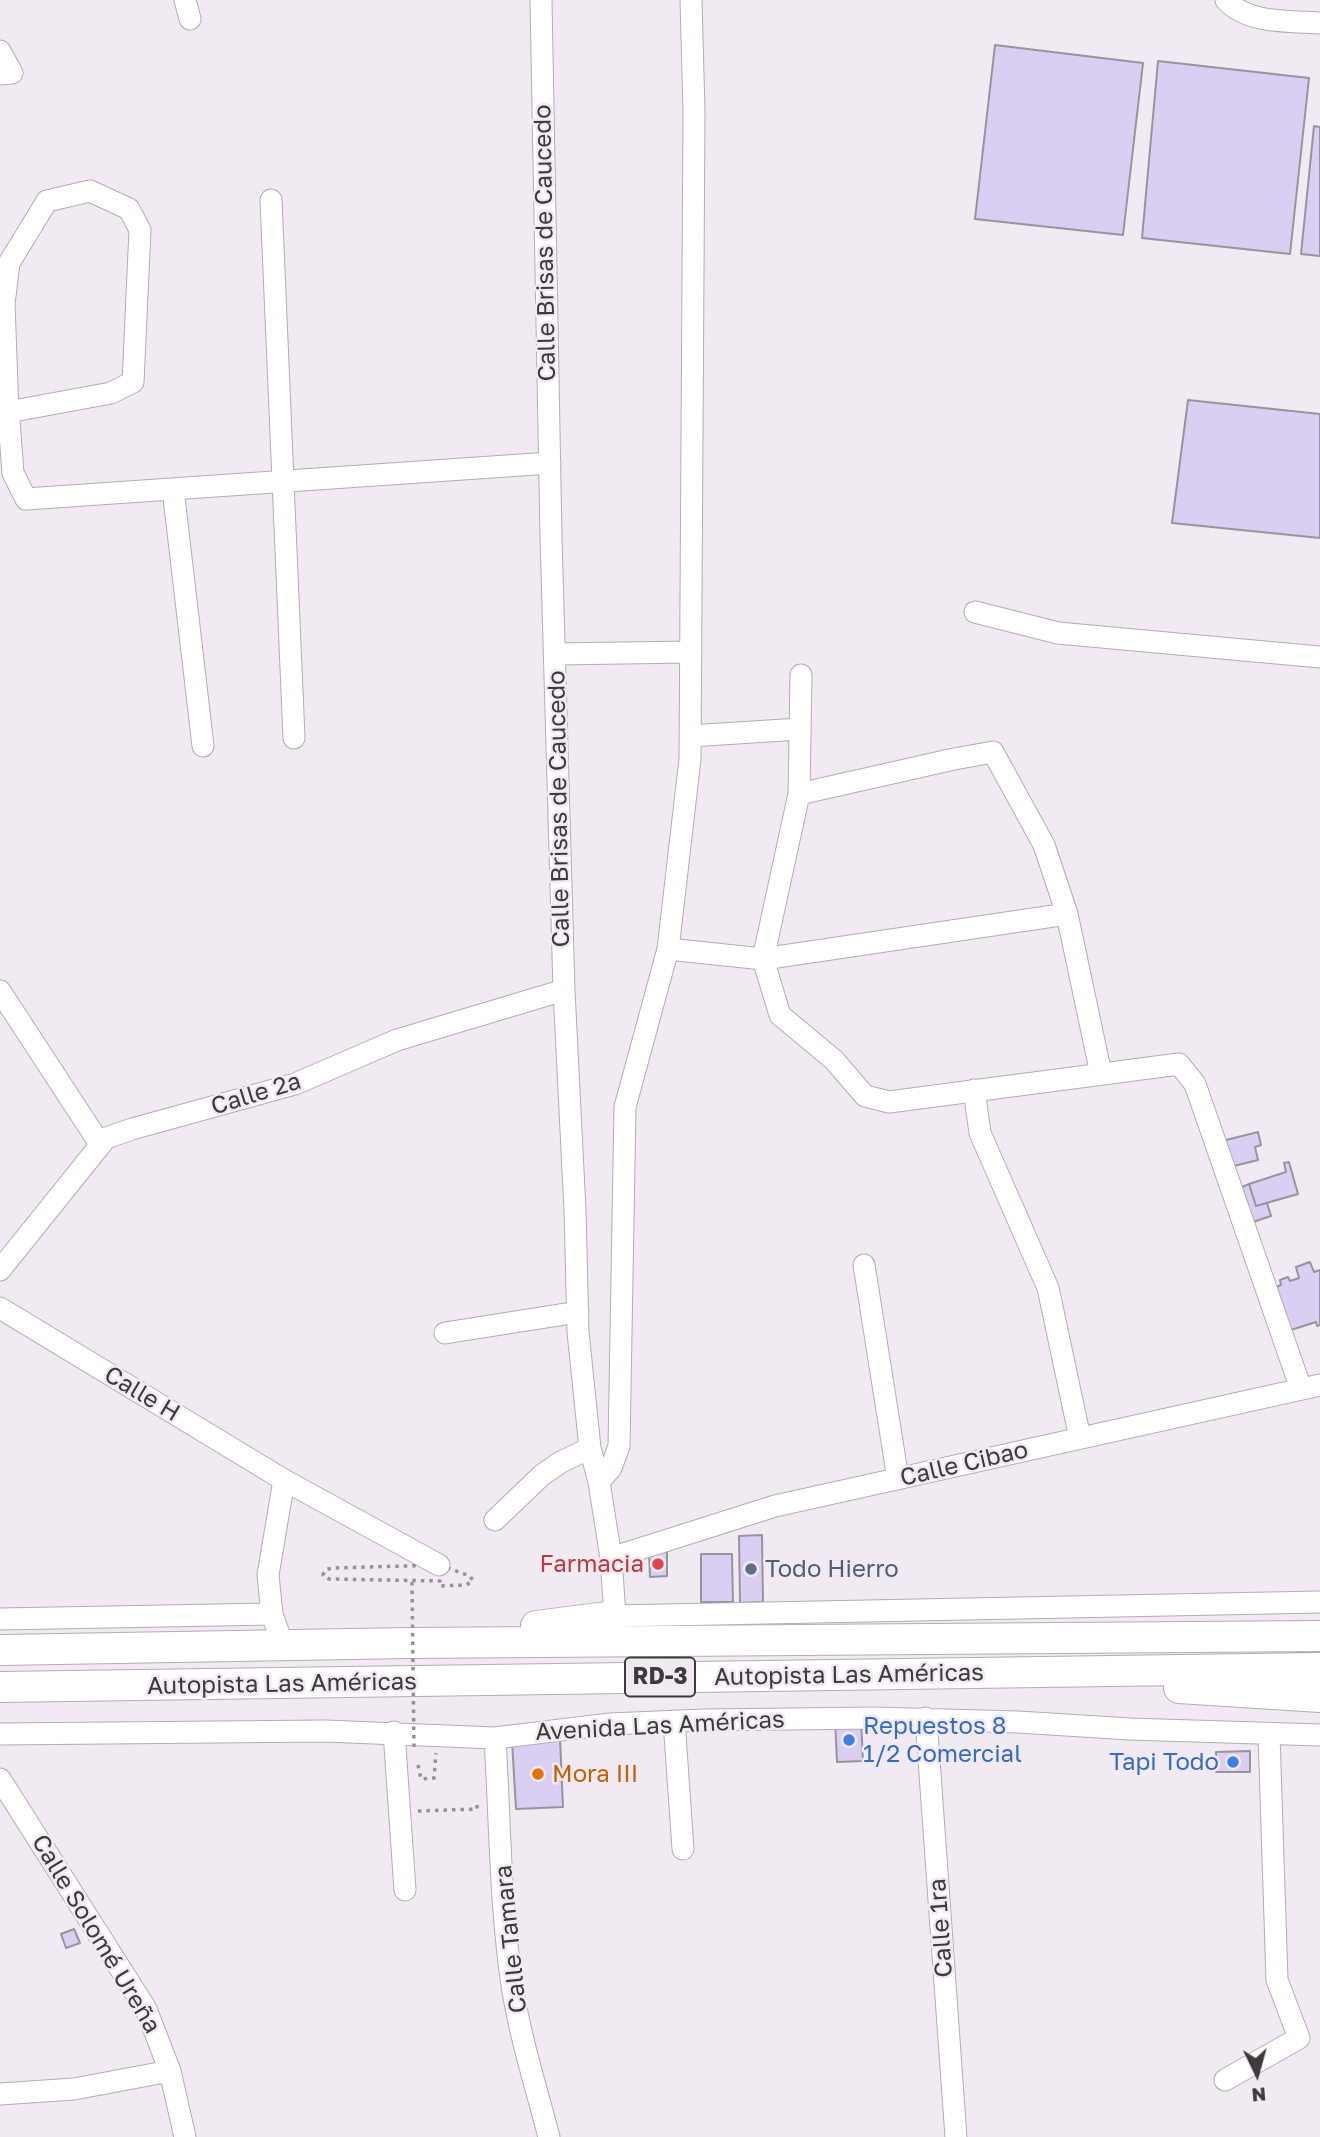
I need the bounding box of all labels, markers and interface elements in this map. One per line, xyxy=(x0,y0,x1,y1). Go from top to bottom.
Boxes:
street label: Calle Brisas de Caucedo xyxy=(528,104,562,382)
street label: Calle Brisas de Caucedo xyxy=(542,670,576,948)
street label: Calle 2a xyxy=(208,1067,304,1121)
street label: Calle H xyxy=(99,1360,185,1428)
street label: Calle Cibao xyxy=(897,1435,1031,1493)
place label: Farmacia xyxy=(539,1550,644,1578)
place label: Todo Hierro xyxy=(765,1555,899,1583)
marker: Farmacia xyxy=(650,1556,666,1572)
marker: Todo Hierro xyxy=(743,1561,759,1577)
road number: RD-3 xyxy=(625,1658,695,1696)
street label: Autopista Las Américas xyxy=(714,1658,984,1692)
street label: Autopista Las Américas xyxy=(147,1667,417,1701)
street label: Avenida Las Américas xyxy=(535,1705,785,1747)
place label: Repuestos 8 1/2 Comercial xyxy=(863,1712,1022,1768)
marker: Repuestos 8 1/2 Comercial xyxy=(841,1732,857,1748)
place label: Tapi Todo xyxy=(1109,1748,1219,1776)
marker: Tapi Todo xyxy=(1225,1754,1241,1770)
place label: Mora III xyxy=(552,1760,638,1788)
marker: Mora III xyxy=(530,1766,546,1782)
street label: Calle Solomé Ureña xyxy=(25,1829,167,2039)
street label: Calle Tamara xyxy=(489,1864,533,2014)
street label: Calle 1ra xyxy=(923,1877,959,1979)
north arrow xyxy=(1222,2039,1292,2109)
text: N xyxy=(1251,2083,1267,2108)

